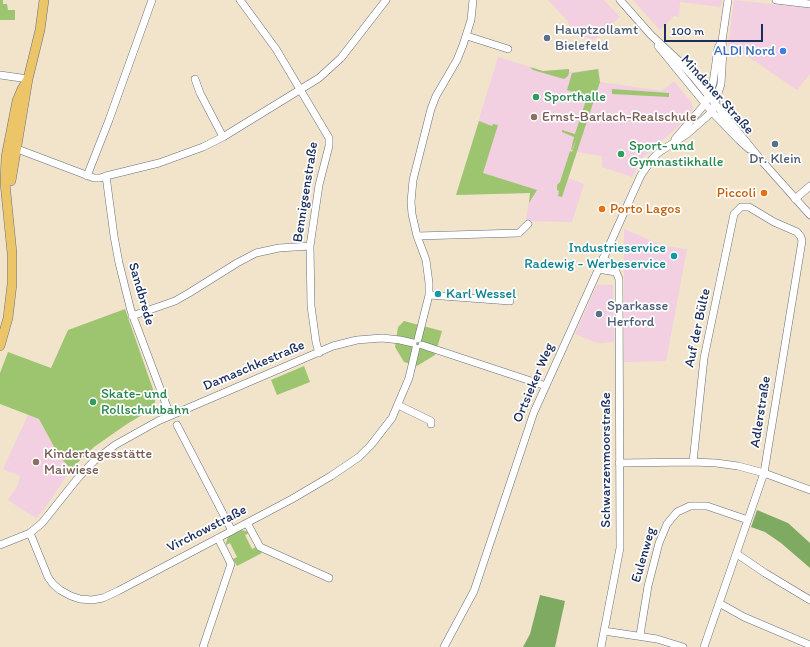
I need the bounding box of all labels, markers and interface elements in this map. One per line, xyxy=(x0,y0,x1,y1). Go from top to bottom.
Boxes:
scale bar xyxy=(666,16,765,42)
place label: Hauptzollamt Bielefeld xyxy=(555,22,638,54)
text: 100 m xyxy=(671,24,704,38)
marker: Hauptzollamt Bielefeld xyxy=(542,33,552,43)
place label: ALDI Nord xyxy=(714,43,775,59)
marker: ALDI Nord xyxy=(778,46,788,56)
street label: Mindener Straße xyxy=(677,52,757,138)
place label: Sporthalle xyxy=(544,89,606,105)
marker: Sporthalle xyxy=(531,92,541,102)
place label: Ernst-Barlach-Realschule xyxy=(542,109,697,125)
marker: Ernst-Barlach-Realschule xyxy=(529,112,539,122)
place label: Sport- und Gymnastikhalle xyxy=(629,138,723,170)
marker: Dr. Klein xyxy=(770,139,780,149)
street label: Bennigsenstraße xyxy=(290,140,322,244)
marker: Sport- und Gymnastikhalle xyxy=(616,149,626,159)
place label: Dr. Klein xyxy=(749,151,801,167)
place label: Piccoli xyxy=(717,185,756,201)
marker: Piccoli xyxy=(759,188,769,198)
place label: Porto Lagos xyxy=(610,201,681,217)
marker: Porto Lagos xyxy=(597,204,607,214)
place label: Industrieservice Radewig - Werbeservice xyxy=(524,240,666,272)
marker: Industrieservice Radewig - Werbeservice xyxy=(669,251,679,261)
street label: Sandbrede xyxy=(124,261,158,327)
place label: Karl Wessel xyxy=(446,286,516,302)
street label: Auf der Bülte xyxy=(681,287,715,369)
marker: Karl Wessel xyxy=(433,289,443,299)
place label: Sparkasse Herford xyxy=(607,298,668,330)
marker: Sparkasse Herford xyxy=(594,309,604,319)
street label: Damaschkestraße xyxy=(201,337,307,395)
street label: Ortsieker Weg xyxy=(510,340,558,426)
street label: Adlerstraße xyxy=(747,375,775,449)
place label: Skate- und Rollschuhbahn xyxy=(101,386,189,418)
street label: Schwarzenmoorstraße xyxy=(598,392,614,528)
marker: Skate- und Rollschuhbahn xyxy=(88,397,98,407)
place label: Kindertagesstätte Maiwiese xyxy=(44,446,152,478)
marker: Kindertagesstätte Maiwiese xyxy=(31,457,41,467)
street label: Virchowstraße xyxy=(164,502,250,556)
street label: Eulenweg xyxy=(628,525,660,585)

